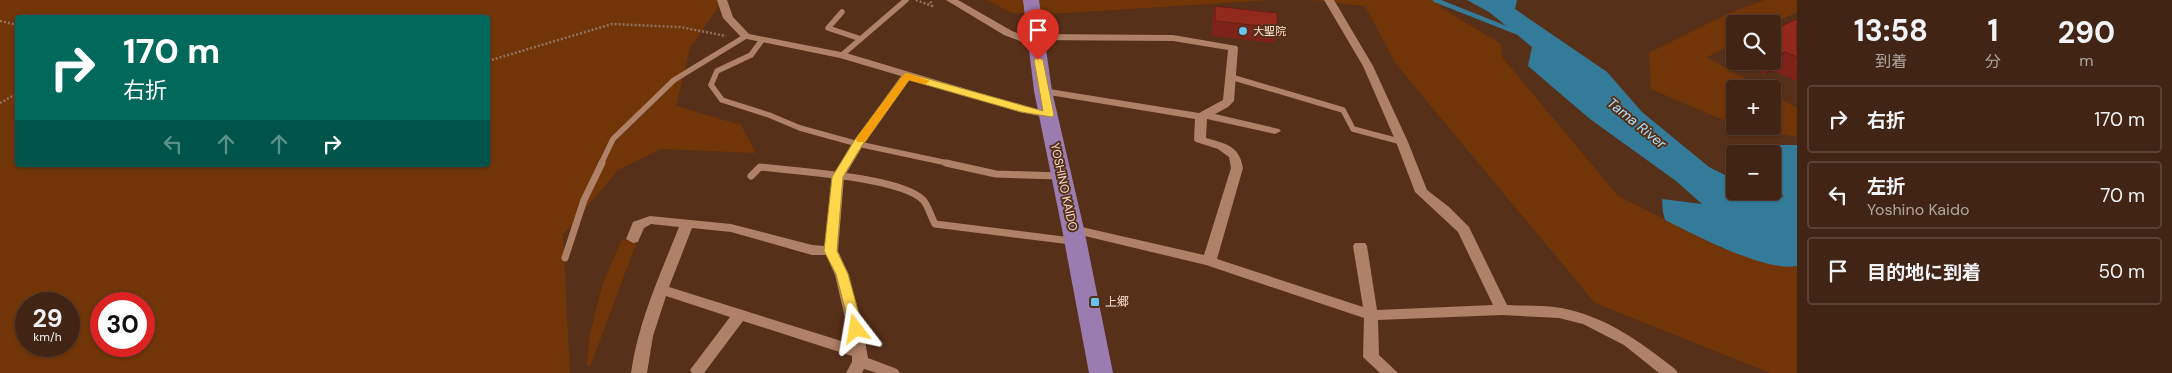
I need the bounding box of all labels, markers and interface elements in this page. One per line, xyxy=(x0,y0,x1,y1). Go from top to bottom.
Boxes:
pin xyxy=(1017,9,1059,60)
text: 13:58 xyxy=(1854,11,1928,50)
text: 1 xyxy=(1987,11,1998,50)
text: 290 xyxy=(2058,13,2115,52)
map controls xyxy=(1726,15,1781,200)
button: search xyxy=(1726,15,1781,70)
icon: arrive xyxy=(1024,16,1052,44)
place label: 大聖院 xyxy=(1253,24,1286,38)
marker: 大聖院 xyxy=(1237,25,1249,37)
text: 170 m xyxy=(123,28,220,74)
icon: right xyxy=(40,35,105,100)
text: m xyxy=(2079,50,2094,71)
text: 到着 xyxy=(1875,51,1907,72)
text: 分 xyxy=(1985,51,2001,72)
text: 右折 xyxy=(123,76,167,105)
button: + xyxy=(1726,80,1781,135)
water label: Tama River xyxy=(1604,94,1671,153)
icon: right xyxy=(1824,105,1852,133)
text: 170 m xyxy=(2094,107,2145,132)
text: 右折 xyxy=(1867,108,1905,133)
icon: left xyxy=(159,130,187,158)
icon: ahead xyxy=(212,130,240,158)
icon: ahead xyxy=(265,130,293,158)
icon: right xyxy=(318,130,346,158)
street label: YOSHINO KAIDO xyxy=(1047,141,1081,233)
button: − xyxy=(1726,145,1781,200)
text: 左折 xyxy=(1867,174,1905,199)
icon: left xyxy=(1824,181,1852,209)
text: 70 m xyxy=(2100,183,2145,208)
text: Yoshino Kaido xyxy=(1867,199,1969,220)
icon: arrive xyxy=(1824,257,1852,285)
text: 50 m xyxy=(2098,259,2145,284)
text: 目的地に到着 xyxy=(1867,260,1981,285)
speed limit sign: 30 xyxy=(90,292,155,357)
place label: 上郷 xyxy=(1105,294,1129,310)
marker: 上郷 xyxy=(1089,296,1101,308)
text: 29 xyxy=(32,302,63,335)
position arrow xyxy=(829,302,881,354)
text: km/h xyxy=(33,329,62,345)

